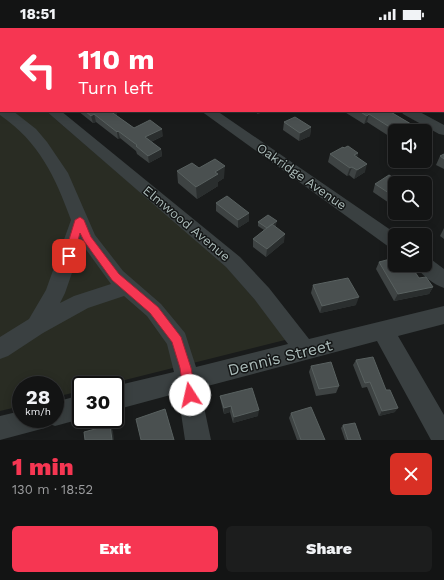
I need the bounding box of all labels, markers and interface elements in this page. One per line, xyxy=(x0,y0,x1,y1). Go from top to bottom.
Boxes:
text: 18:51 xyxy=(20,5,56,23)
text: 110 m xyxy=(78,43,155,76)
icon: left xyxy=(12,44,64,96)
text: Turn left xyxy=(78,77,153,98)
map controls xyxy=(388,124,432,272)
button: sound xyxy=(388,124,432,168)
street label: Oakridge Avenue xyxy=(254,140,349,213)
button: search xyxy=(388,176,432,220)
street label: Elmwood Avenue xyxy=(140,183,233,264)
button: layers xyxy=(388,228,432,272)
pin xyxy=(52,239,86,273)
icon: arrive xyxy=(58,245,80,267)
street label: Dennis Street xyxy=(226,335,335,380)
position arrow xyxy=(169,374,211,416)
speed limit sign: 30 xyxy=(72,376,124,428)
text: 28 xyxy=(26,385,50,409)
text: km/h xyxy=(25,406,51,417)
text: 1 min xyxy=(12,453,74,481)
button: close xyxy=(390,453,432,495)
text: 130 m · 18:52 xyxy=(12,482,93,497)
button: Exit xyxy=(12,526,218,572)
button: Share xyxy=(226,526,432,572)

